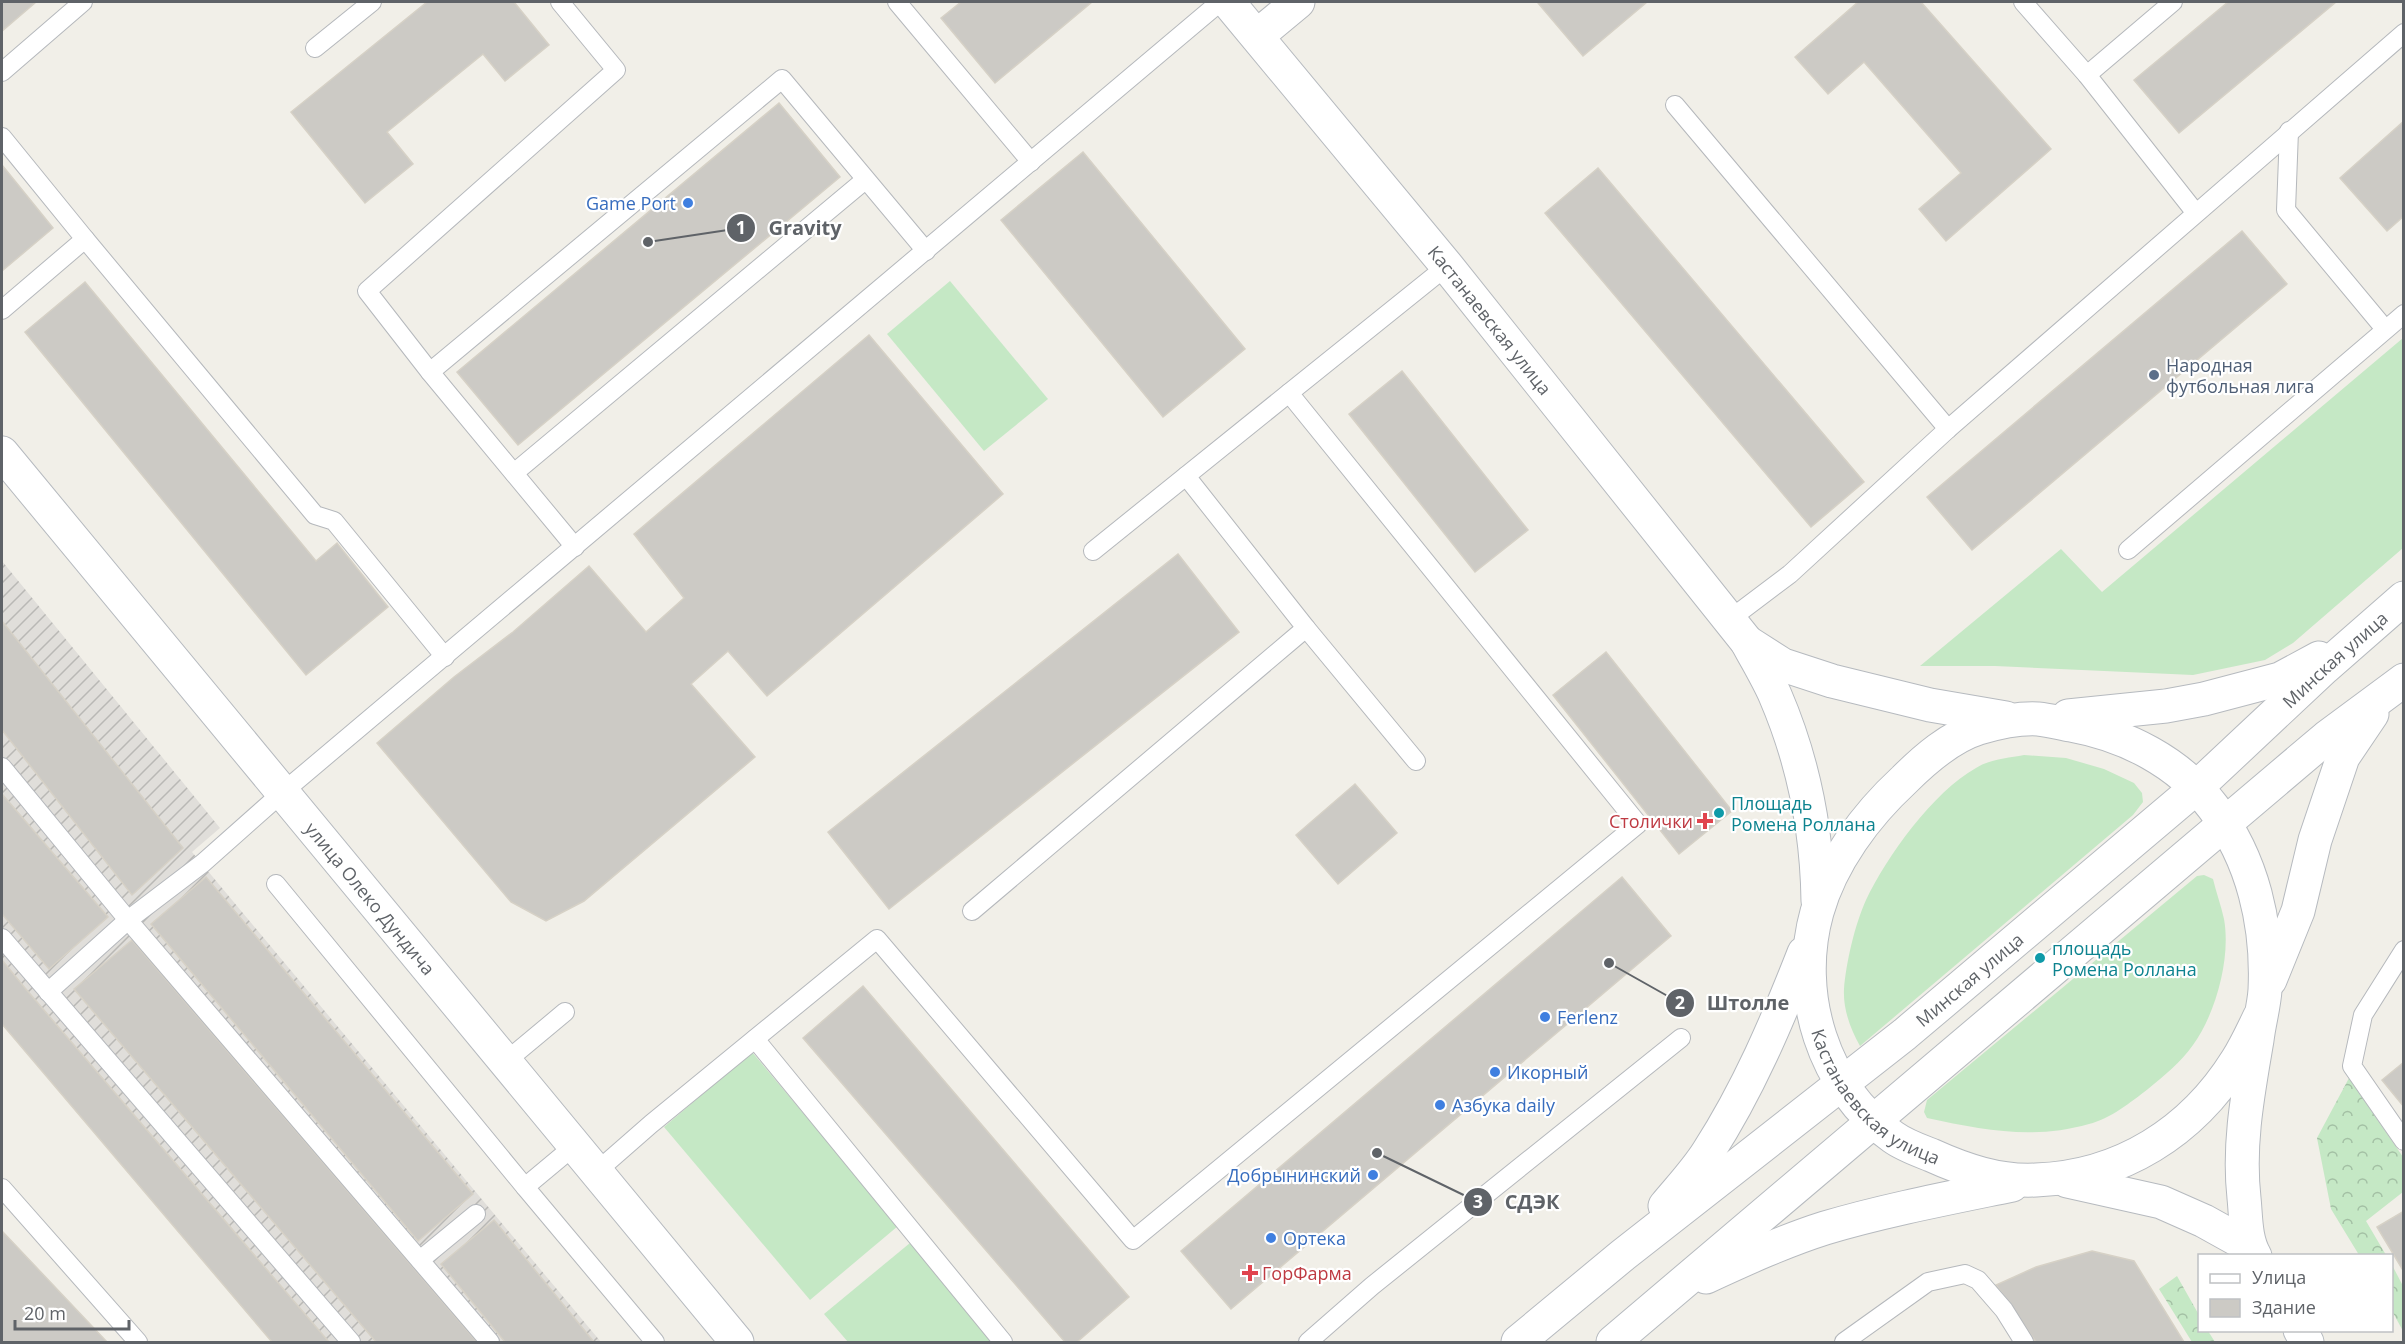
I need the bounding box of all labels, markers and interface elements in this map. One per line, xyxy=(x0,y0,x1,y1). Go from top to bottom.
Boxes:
place label: Game Port xyxy=(586,191,676,215)
marker: Game Port xyxy=(681,196,695,210)
callout: Gravity xyxy=(726,209,854,247)
text: Gravity xyxy=(768,214,842,241)
text: 1 xyxy=(736,215,746,239)
street label: Кастанаевская улица xyxy=(1423,240,1557,400)
place label: Народная футбольная лига xyxy=(2166,353,2314,398)
marker: Народная футбольная лига xyxy=(2147,368,2161,382)
street label: Минская улица xyxy=(2277,606,2393,713)
place label: Площадь Ромена Роллана xyxy=(1731,791,1876,836)
marker: Площадь Ромена Роллана xyxy=(1712,806,1726,820)
place label: Столички xyxy=(1609,809,1693,833)
marker: Столички xyxy=(1698,814,1712,828)
street label: улица Олеко Дундича xyxy=(300,817,441,980)
street label: Минская улица xyxy=(1911,927,2028,1032)
place label: площадь Ромена Роллана xyxy=(2052,936,2197,981)
marker: площадь Ромена Роллана xyxy=(2033,951,2047,965)
callout: Штолле xyxy=(1665,984,1802,1022)
text: Штолле xyxy=(1707,989,1789,1016)
text: 2 xyxy=(1675,990,1685,1014)
place label: Ferlenz xyxy=(1557,1005,1618,1029)
marker: Ferlenz xyxy=(1538,1010,1552,1024)
street label: Кастанаевская улица xyxy=(1806,1026,1944,1170)
place label: Икорный xyxy=(1507,1060,1588,1084)
marker: Икорный xyxy=(1488,1065,1502,1079)
place label: Азбука daily xyxy=(1452,1093,1556,1117)
marker: Азбука daily xyxy=(1433,1098,1447,1112)
place label: Добрынинский xyxy=(1227,1163,1361,1187)
marker: Добрынинский xyxy=(1366,1168,1380,1182)
callout: СДЭК xyxy=(1463,1183,1571,1221)
text: СДЭК xyxy=(1505,1188,1560,1215)
text: 3 xyxy=(1473,1189,1483,1213)
place label: Ортека xyxy=(1283,1226,1346,1250)
marker: Ортека xyxy=(1264,1231,1278,1245)
legend xyxy=(2198,1254,2393,1332)
place label: ГорФарма xyxy=(1262,1261,1352,1285)
text: Улица xyxy=(2252,1265,2306,1289)
marker: ГорФарма xyxy=(1243,1266,1257,1280)
scale bar xyxy=(15,1293,129,1331)
text: Здание xyxy=(2252,1295,2316,1319)
text: 20 m xyxy=(24,1301,66,1325)

